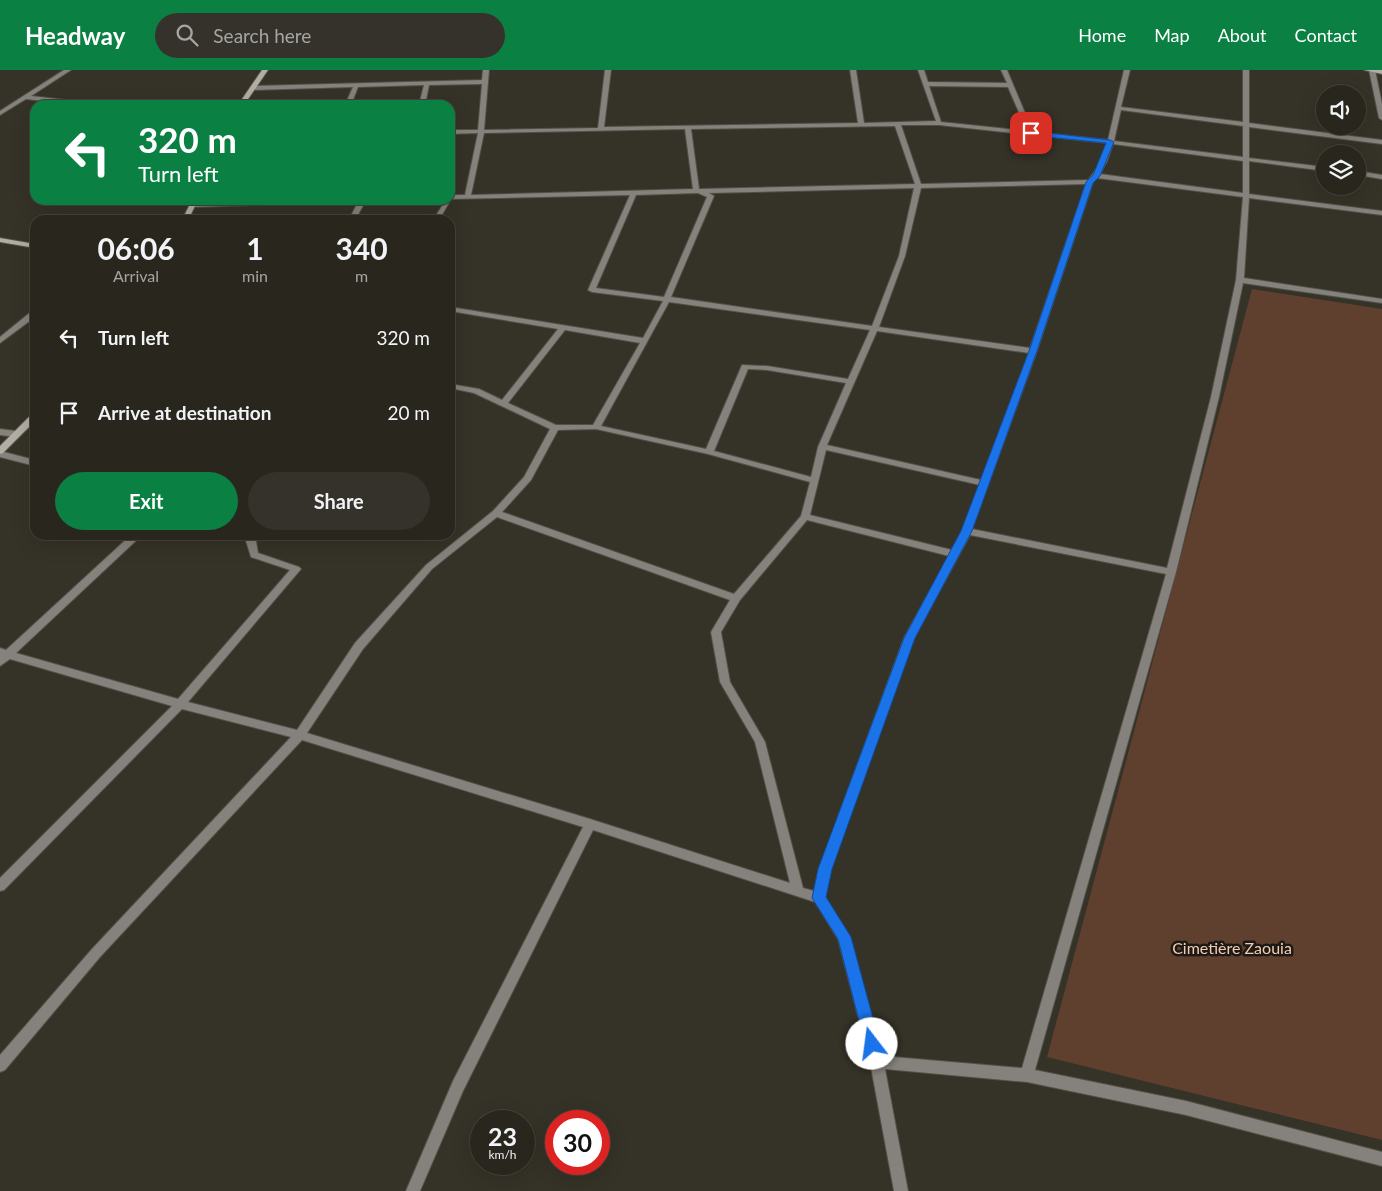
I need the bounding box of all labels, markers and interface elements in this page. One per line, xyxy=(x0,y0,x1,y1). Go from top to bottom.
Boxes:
search box xyxy=(155,13,505,58)
text: Headway xyxy=(25,21,125,50)
icon: search xyxy=(173,21,201,49)
text: Search here xyxy=(213,24,311,47)
text: Home xyxy=(1078,24,1126,46)
text: Map xyxy=(1154,24,1190,46)
text: About xyxy=(1218,24,1267,46)
text: Contact xyxy=(1295,24,1357,46)
map controls xyxy=(1316,85,1366,195)
button: sound xyxy=(1316,85,1366,135)
pin xyxy=(1010,112,1052,154)
text: 320 m xyxy=(138,118,237,160)
icon: arrive xyxy=(1017,119,1045,147)
icon: left xyxy=(55,120,120,185)
button: layers xyxy=(1316,145,1366,195)
text: Turn left xyxy=(138,160,219,187)
text: 06:06 xyxy=(97,230,175,266)
text: 1 xyxy=(246,230,264,266)
text: 340 xyxy=(335,230,388,266)
text: Arrival xyxy=(113,266,159,285)
text: min xyxy=(242,266,268,285)
text: m xyxy=(355,266,368,285)
icon: left xyxy=(55,324,83,352)
text: Turn left xyxy=(98,326,169,349)
text: 320 m xyxy=(376,326,430,349)
icon: arrive xyxy=(55,399,83,427)
text: Arrive at destination xyxy=(98,401,271,424)
text: 20 m xyxy=(387,401,430,424)
button: Exit xyxy=(55,472,238,530)
button: Share xyxy=(248,472,430,530)
park label: Cimetière Zaouia xyxy=(1172,938,1292,957)
position arrow xyxy=(845,1017,897,1069)
speed limit sign: 30 xyxy=(545,1110,610,1175)
text: 23 xyxy=(488,1121,517,1151)
text: km/h xyxy=(488,1147,517,1162)

